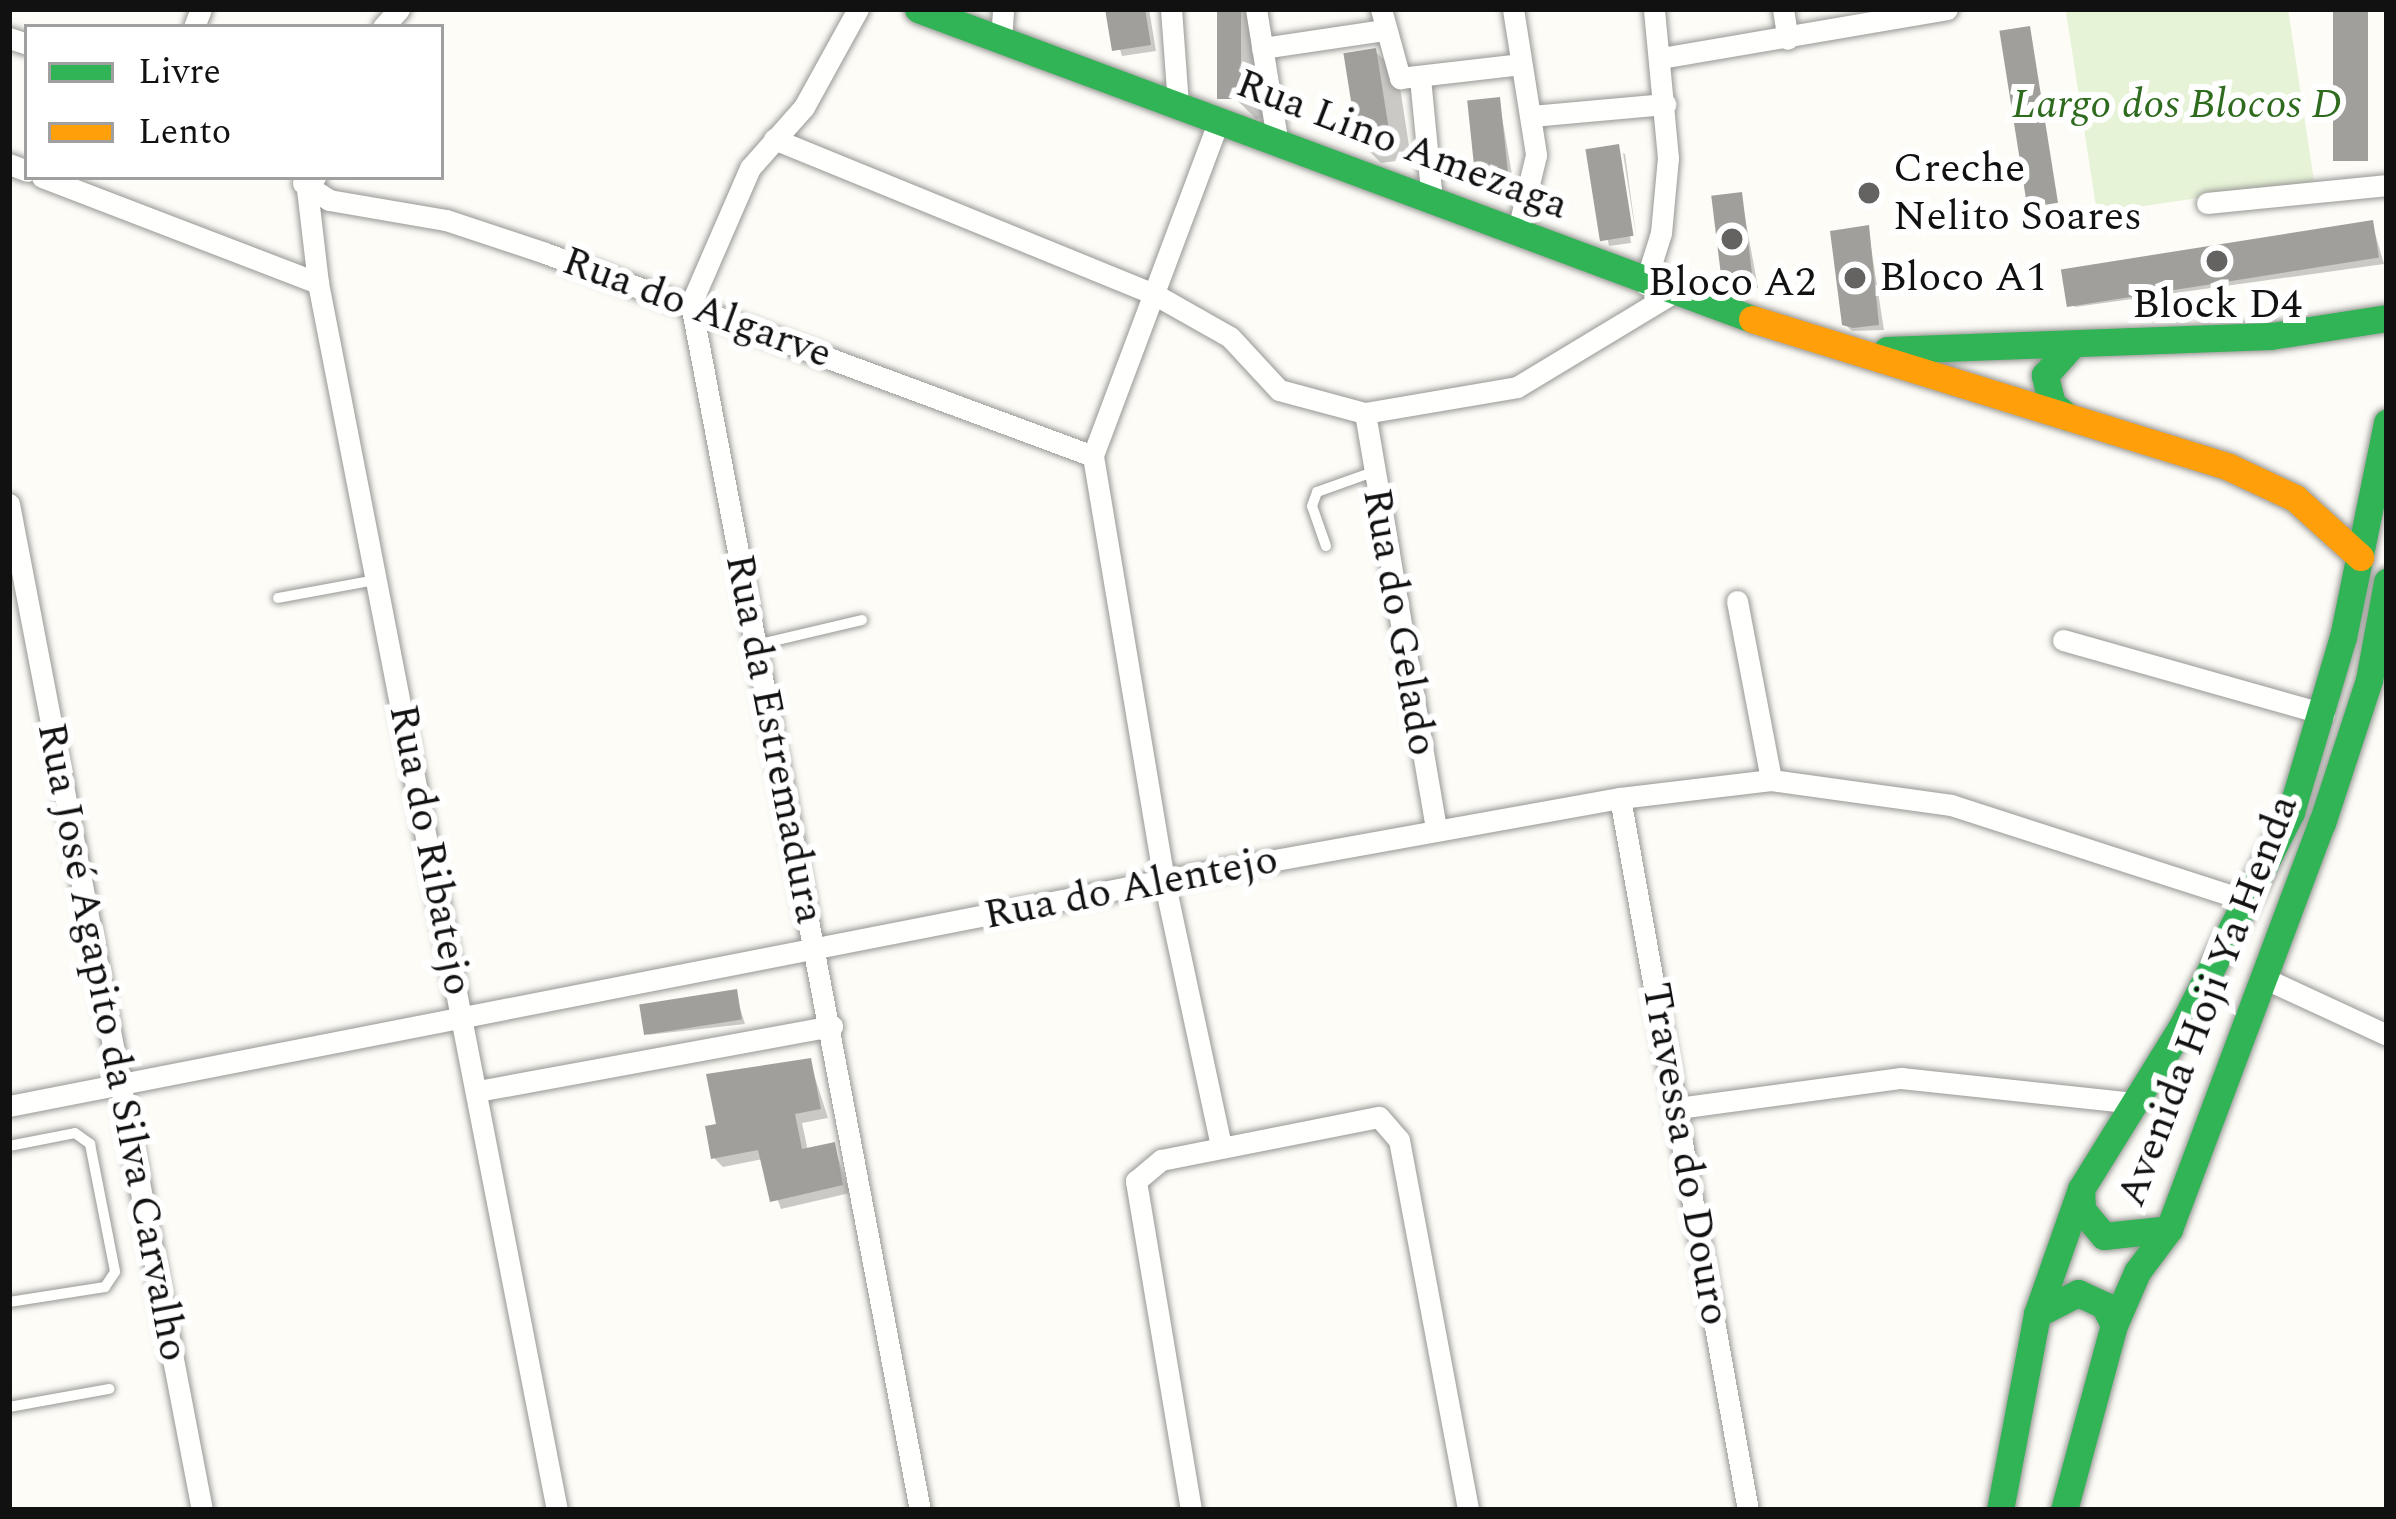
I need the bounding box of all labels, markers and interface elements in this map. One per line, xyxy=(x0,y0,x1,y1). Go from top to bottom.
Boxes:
legend xyxy=(24,24,444,180)
text: Livre xyxy=(138,45,221,100)
street label: Rua Lino Amezaga xyxy=(1229,59,1575,231)
park label: Largo dos Blocos D xyxy=(2012,80,2342,130)
text: Lento xyxy=(138,105,231,160)
place label: Creche Nelito Soares xyxy=(1893,144,2142,243)
marker: Creche Nelito Soares xyxy=(1856,180,1882,206)
marker: Bloco A2 xyxy=(1719,226,1745,252)
street label: Rua do Algarve xyxy=(556,236,838,380)
marker: Block D4 xyxy=(2204,248,2230,274)
place label: Bloco A1 xyxy=(1879,253,2047,303)
place label: Bloco A2 xyxy=(1648,258,1816,308)
marker: Bloco A1 xyxy=(1842,265,1868,291)
place label: Block D4 xyxy=(2132,280,2302,330)
street label: Rua do Gelado xyxy=(1351,484,1447,760)
street label: Rua da Estremadura xyxy=(713,550,835,928)
street label: Rua do Ribatejo xyxy=(377,700,483,1000)
street label: Rua José Agapito da Silva Carvalho xyxy=(25,718,199,1366)
street label: Avenida Hoji Ya Henda xyxy=(2106,788,2310,1214)
street label: Rua do Alentejo xyxy=(980,835,1282,941)
street label: Travessa do Douro xyxy=(1630,979,1740,1329)

